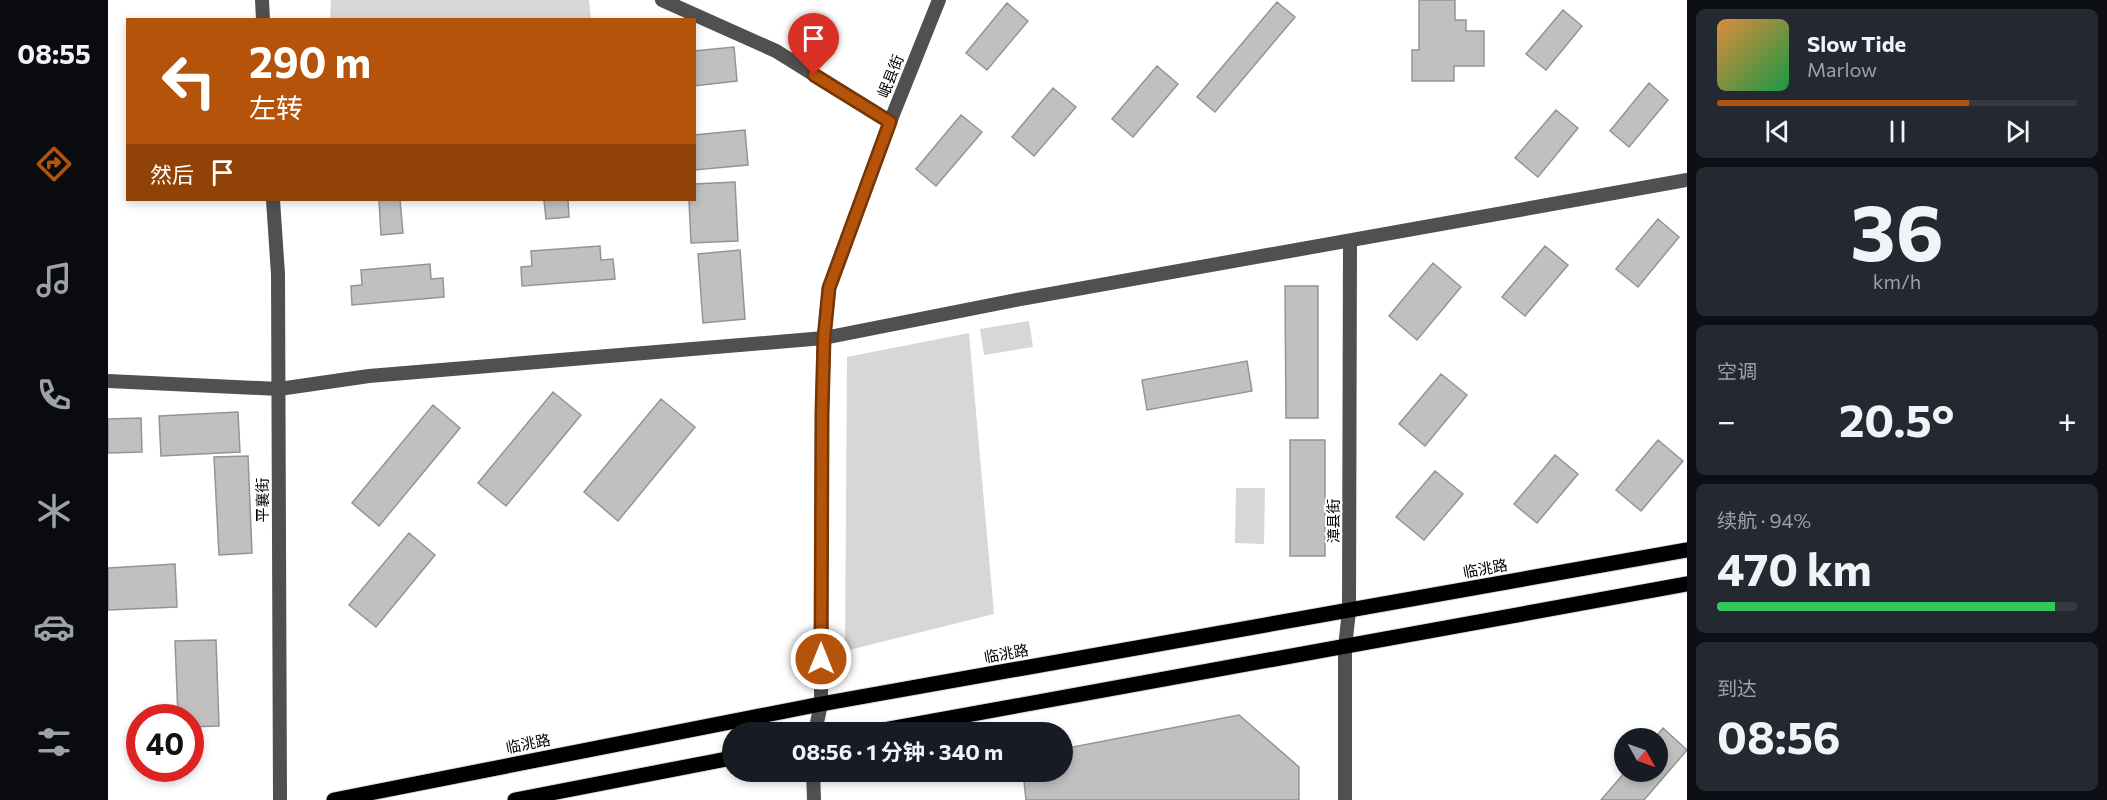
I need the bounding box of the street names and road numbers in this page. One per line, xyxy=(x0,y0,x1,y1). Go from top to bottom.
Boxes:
street label: 岷县街 xyxy=(873,52,907,100)
street label: 平襄街 xyxy=(253,477,271,523)
street label: 漳县街 xyxy=(1324,498,1342,544)
street label: 临洮路 xyxy=(1461,555,1509,581)
street label: 临洮路 xyxy=(982,640,1030,666)
street label: 临洮路 xyxy=(504,730,552,756)

